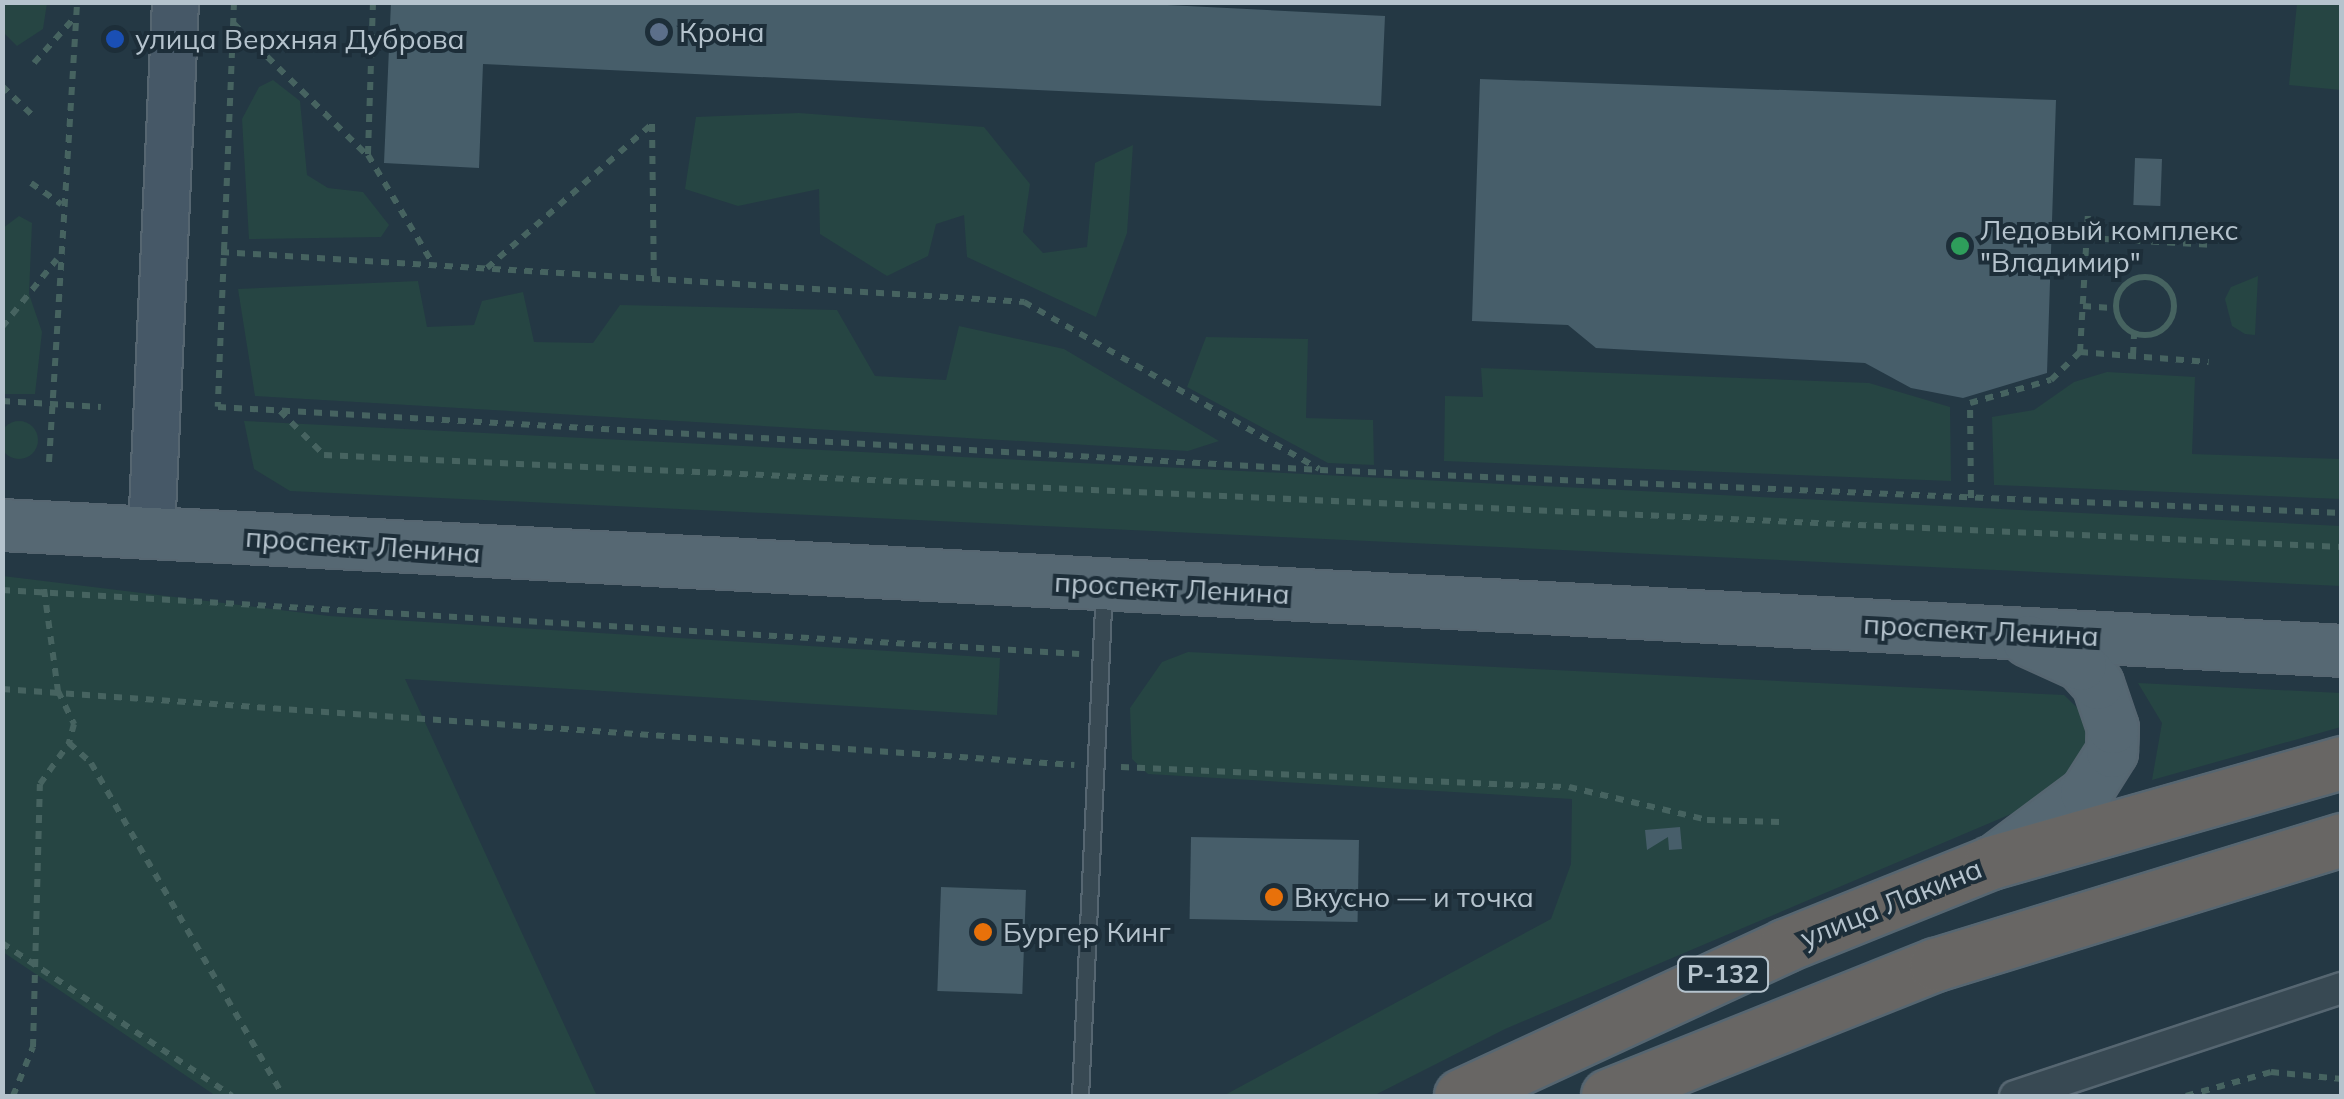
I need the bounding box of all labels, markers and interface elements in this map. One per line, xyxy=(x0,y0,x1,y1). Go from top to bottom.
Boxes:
place label: Крона xyxy=(679,15,765,49)
marker: Крона xyxy=(648,21,670,43)
place label: улица Верхняя Дуброва xyxy=(135,22,465,56)
marker: улица Верхняя Дуброва xyxy=(104,28,126,50)
place label: Ледовый комплекс "Владимир" xyxy=(1980,213,2239,279)
marker: Ледовый комплекс "Владимир" xyxy=(1949,235,1971,257)
street label: проспект Ленина xyxy=(244,520,482,570)
street label: проспект Ленина xyxy=(1054,565,1290,611)
street label: проспект Ленина xyxy=(1863,607,2099,653)
street label: улица Лакина xyxy=(1795,851,1987,955)
place label: Вкусно — и точка xyxy=(1294,880,1534,914)
marker: Вкусно — и точка xyxy=(1263,886,1285,908)
place label: Бургер Кинг xyxy=(1003,915,1171,949)
marker: Бургер Кинг xyxy=(972,921,994,943)
road number: Р-132 xyxy=(1676,954,1770,994)

